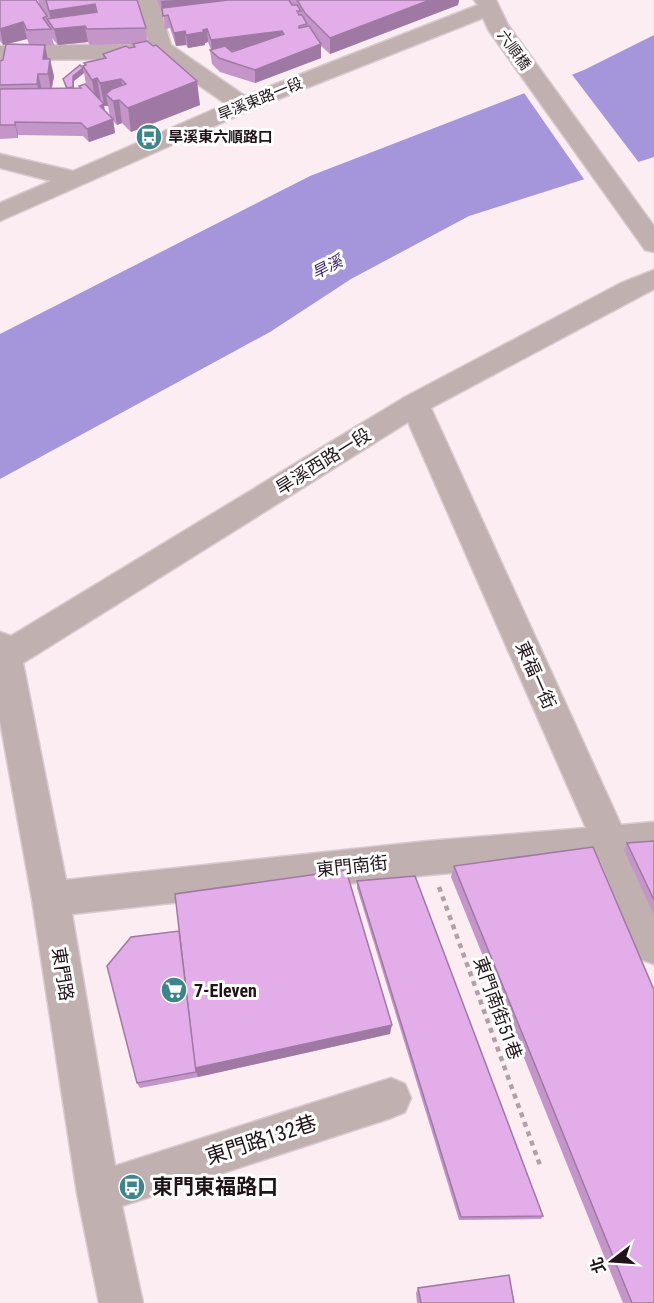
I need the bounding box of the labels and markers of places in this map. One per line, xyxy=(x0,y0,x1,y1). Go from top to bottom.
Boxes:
bus stop icon: 旱溪東六順路口 xyxy=(134,122,164,152)
place label: 旱溪東六順路口 xyxy=(168,128,273,146)
supermarket icon: 7-Eleven xyxy=(159,975,189,1005)
place label: 7-Eleven xyxy=(194,980,257,1001)
bus stop icon: 東門東福路口 xyxy=(117,1172,147,1202)
place label: 東門東福路口 xyxy=(152,1175,278,1199)

